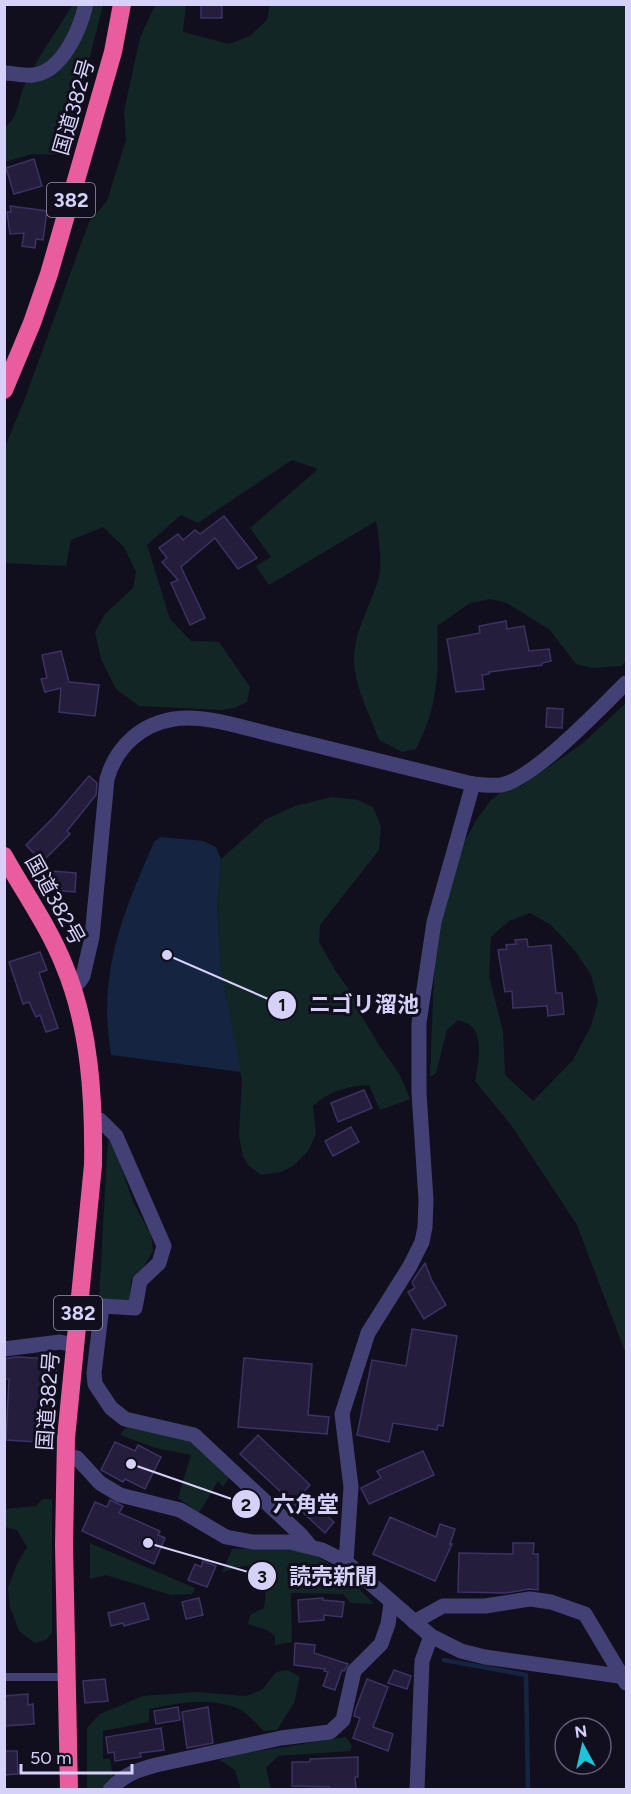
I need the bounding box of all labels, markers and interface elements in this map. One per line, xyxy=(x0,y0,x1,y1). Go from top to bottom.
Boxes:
street label: 国道382号 xyxy=(48,56,99,158)
road number: 382 xyxy=(47,183,95,217)
street label: 国道382号 xyxy=(20,850,90,949)
callout: ニゴリ溜池 xyxy=(267,985,431,1025)
text: ニゴリ溜池 xyxy=(309,991,419,1018)
text: 1 xyxy=(278,994,286,1016)
road number: 382 xyxy=(54,1296,102,1330)
street label: 国道382号 xyxy=(32,1351,63,1451)
callout: 六角堂 xyxy=(231,1484,351,1524)
text: 六角堂 xyxy=(273,1491,339,1518)
text: 2 xyxy=(241,1494,251,1516)
callout: 読売新聞 xyxy=(247,1556,389,1596)
text: 読売新聞 xyxy=(289,1563,377,1590)
text: 3 xyxy=(257,1566,267,1588)
north arrow xyxy=(553,1716,613,1776)
text: N xyxy=(574,1721,588,1742)
scale bar xyxy=(21,1737,132,1775)
text: 50 m xyxy=(30,1747,72,1769)

